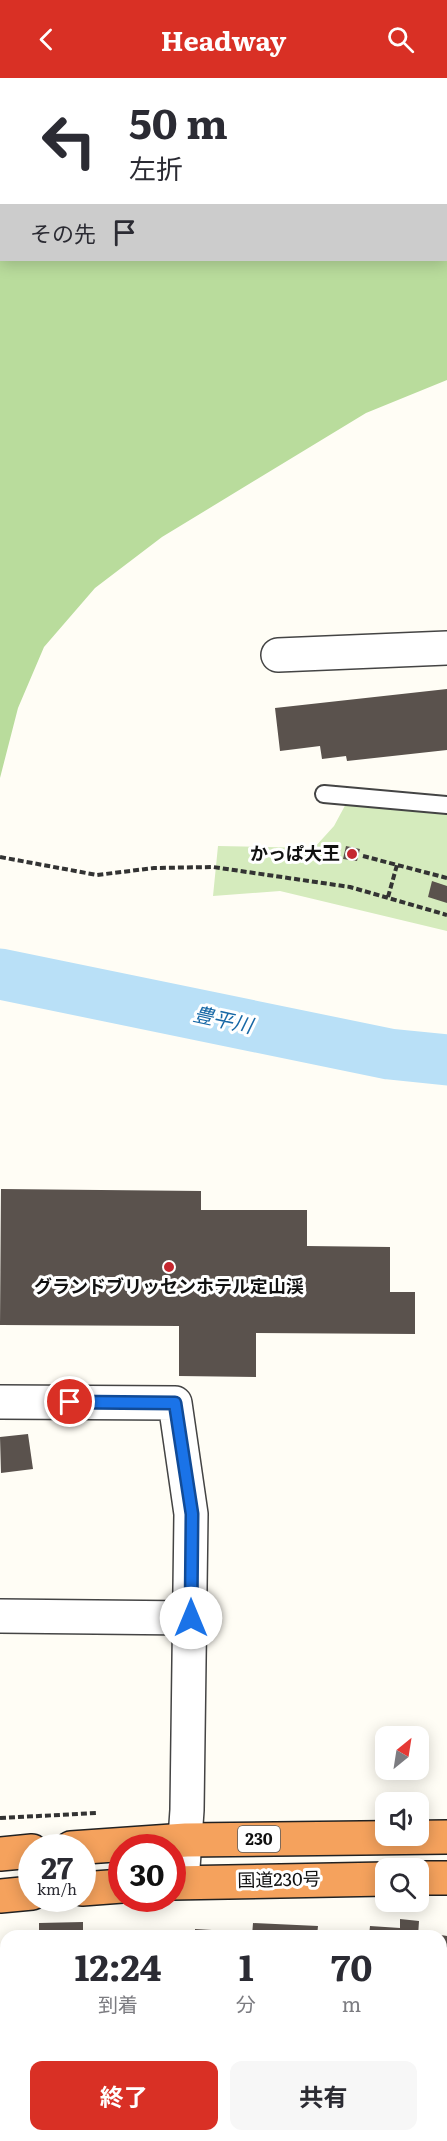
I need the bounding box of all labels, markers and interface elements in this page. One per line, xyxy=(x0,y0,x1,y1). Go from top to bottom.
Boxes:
text: Headway xyxy=(161,19,286,59)
icon: back xyxy=(30,23,63,56)
icon: search xyxy=(384,23,417,56)
text: 50 m xyxy=(129,90,228,152)
icon: left xyxy=(30,102,108,180)
text: 左折 xyxy=(129,147,183,187)
text: その先 xyxy=(30,216,96,249)
icon: arrive xyxy=(108,216,141,249)
place label: かっぱ大王 xyxy=(250,839,340,866)
marker: かっぱ大王 xyxy=(345,847,359,861)
water label: 豊平川 xyxy=(191,997,258,1039)
marker: グランドブリッセンホテル定山渓 xyxy=(162,1260,176,1274)
place label: グランドブリッセンホテル定山渓 xyxy=(34,1272,304,1299)
pin xyxy=(44,1376,95,1427)
icon: arrive xyxy=(53,1385,86,1418)
position arrow xyxy=(159,1586,223,1650)
north arrow xyxy=(375,1726,429,1780)
map controls xyxy=(375,1726,429,1912)
button: sound xyxy=(375,1792,429,1846)
road number: 230 xyxy=(238,1826,280,1852)
speed limit sign: 30 xyxy=(108,1834,186,1912)
text: 27 xyxy=(41,1844,73,1888)
button: search xyxy=(375,1858,429,1912)
street label: 国道230号 xyxy=(237,1864,321,1893)
text: km/h xyxy=(37,1877,77,1900)
text: 12:24 xyxy=(75,1939,162,1992)
text: 1 xyxy=(239,1939,254,1992)
text: 70 xyxy=(331,1939,372,1992)
text: 到着 xyxy=(98,1988,138,2018)
text: 分 xyxy=(236,1988,256,2018)
text: m xyxy=(342,1988,361,2018)
button: 終了 xyxy=(30,2061,218,2130)
button: 共有 xyxy=(230,2061,417,2130)

